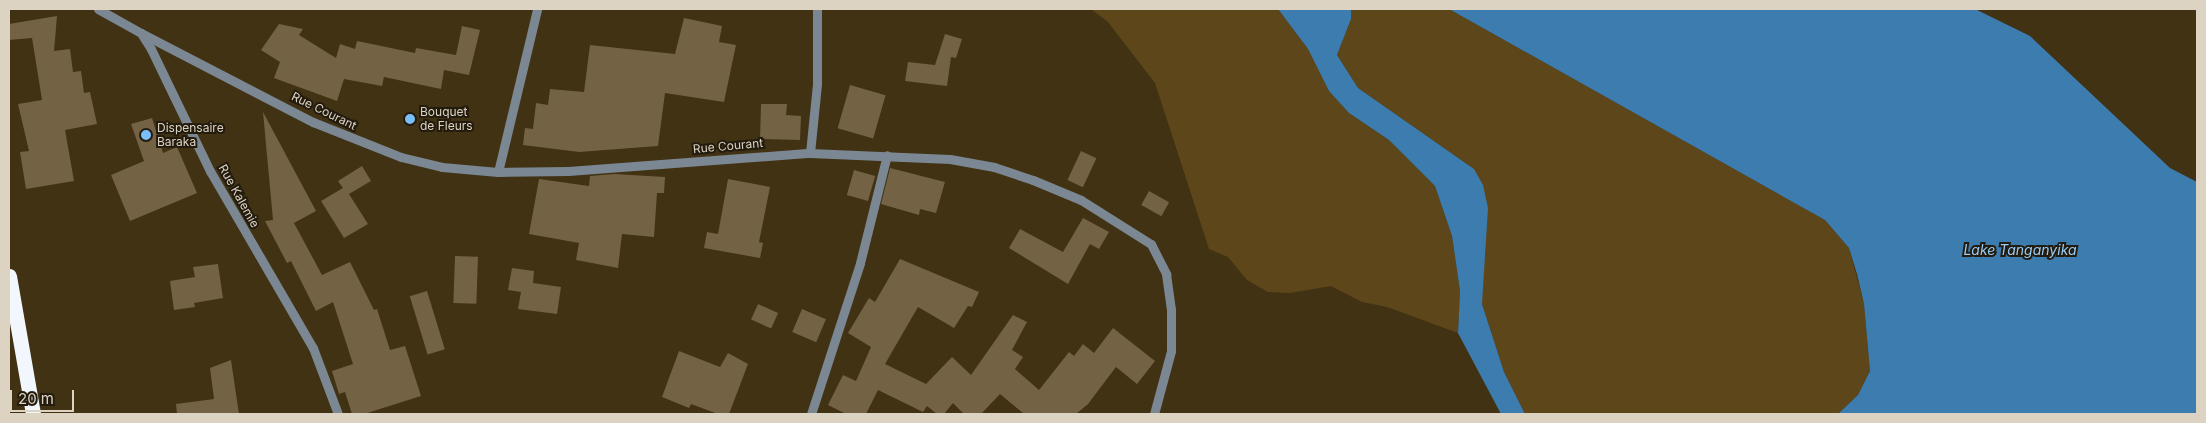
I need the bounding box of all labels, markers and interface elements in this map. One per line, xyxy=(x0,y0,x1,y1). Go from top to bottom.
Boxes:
street label: Rue Courant xyxy=(289,89,359,133)
place label: Bouquet de Fleurs xyxy=(420,105,473,133)
marker: Bouquet de Fleurs xyxy=(404,113,416,125)
place label: Dispensaire Baraka xyxy=(157,121,224,149)
marker: Dispensaire Baraka xyxy=(139,128,153,142)
street label: Rue Courant xyxy=(692,136,764,156)
street label: Rue Kalemie xyxy=(216,162,262,230)
water label: Lake Tanganyika xyxy=(1963,242,2077,258)
scale bar xyxy=(12,380,76,412)
text: 20 m xyxy=(18,389,54,408)

